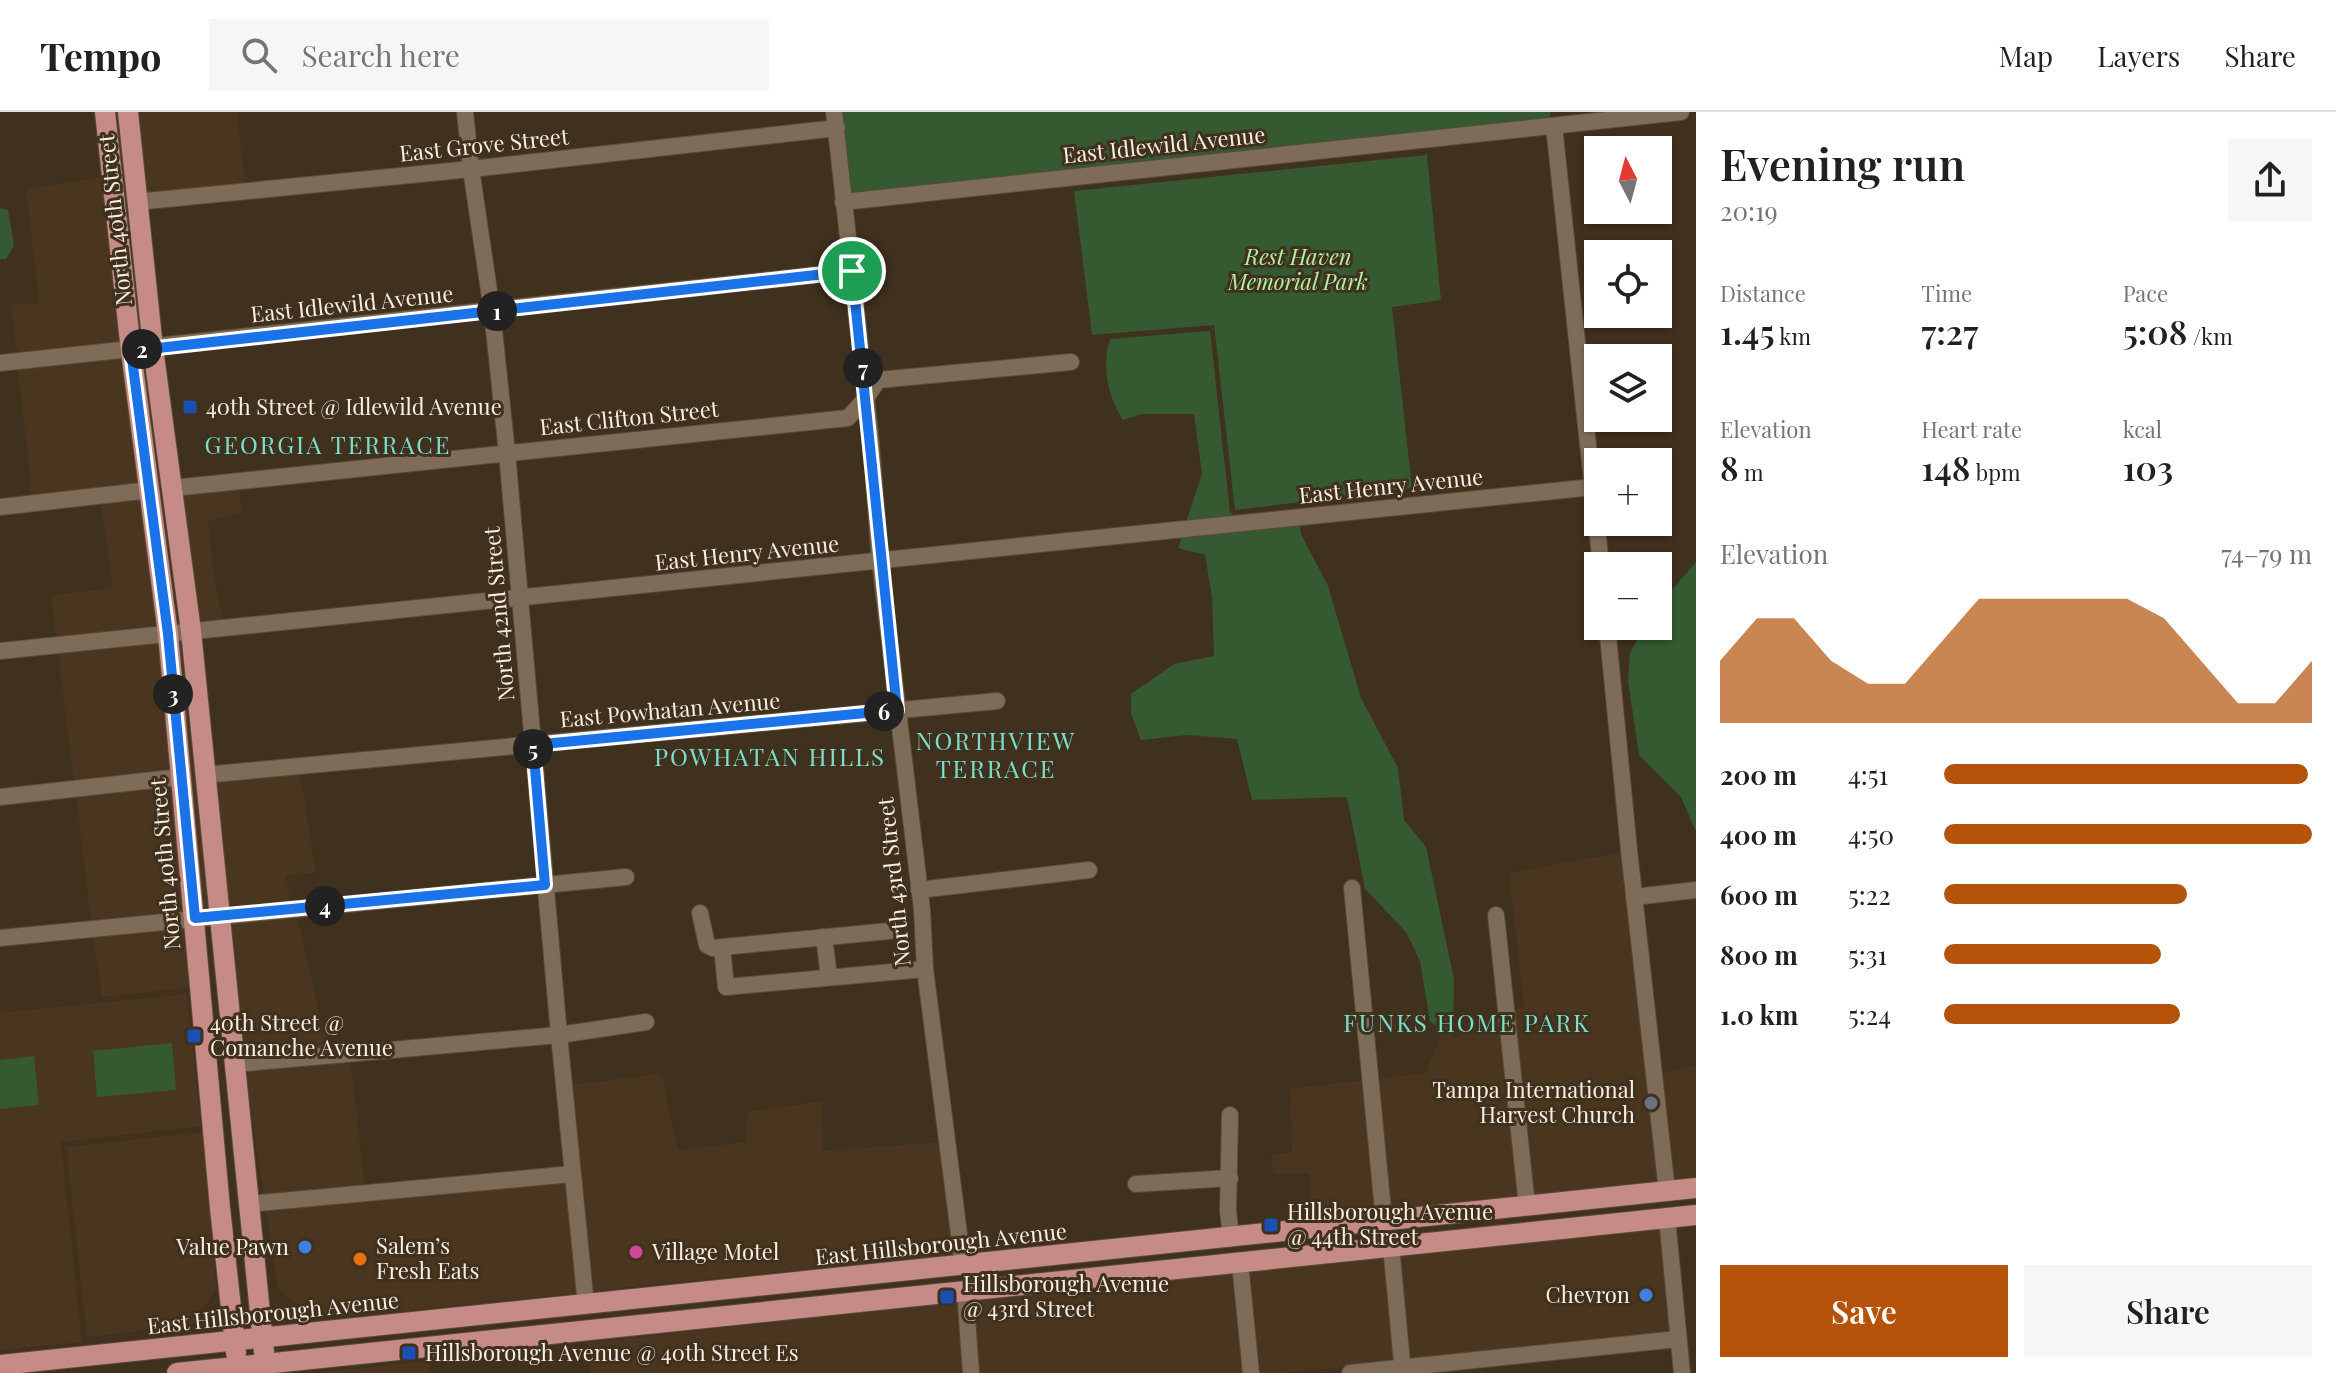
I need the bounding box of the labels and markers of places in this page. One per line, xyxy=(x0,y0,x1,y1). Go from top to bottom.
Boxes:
pin xyxy=(818,237,886,305)
pin: 1 xyxy=(477,291,517,331)
pin: 2 xyxy=(122,329,162,369)
pin: 7 xyxy=(843,348,883,388)
place label: 40th Street @ Idlewild Avenue xyxy=(206,391,502,421)
marker: 40th Street @ Idlewild Avenue xyxy=(181,398,199,416)
pin: 3 xyxy=(153,674,193,714)
pin: 6 xyxy=(864,691,904,731)
pin: 5 xyxy=(513,729,553,769)
pin: 4 xyxy=(305,886,345,926)
place label: 40th Street @ Comanche Avenue xyxy=(210,1007,393,1062)
marker: 40th Street @ Comanche Avenue xyxy=(185,1027,203,1045)
place label: Tampa International Harvest Church xyxy=(1432,1074,1635,1129)
marker: Tampa International Harvest Church xyxy=(1642,1094,1660,1112)
place label: Hillsborough Avenue @ 44th Street xyxy=(1287,1196,1493,1251)
marker: Hillsborough Avenue @ 44th Street xyxy=(1262,1216,1280,1234)
place label: Salem’s Fresh Eats xyxy=(376,1230,479,1285)
place label: Value Pawn xyxy=(175,1231,289,1261)
place label: Village Motel xyxy=(651,1236,779,1266)
marker: Value Pawn xyxy=(296,1238,314,1256)
marker: Village Motel xyxy=(627,1243,645,1261)
marker: Salem’s Fresh Eats xyxy=(351,1250,369,1268)
place label: Hillsborough Avenue @ 43rd Street xyxy=(963,1268,1169,1323)
place label: Chevron xyxy=(1546,1279,1630,1309)
marker: Chevron xyxy=(1637,1286,1655,1304)
marker: Hillsborough Avenue @ 43rd Street xyxy=(938,1288,956,1306)
place label: Hillsborough Avenue @ 40th Street Es xyxy=(425,1337,799,1367)
marker: Hillsborough Avenue @ 40th Street Es xyxy=(400,1344,418,1362)

